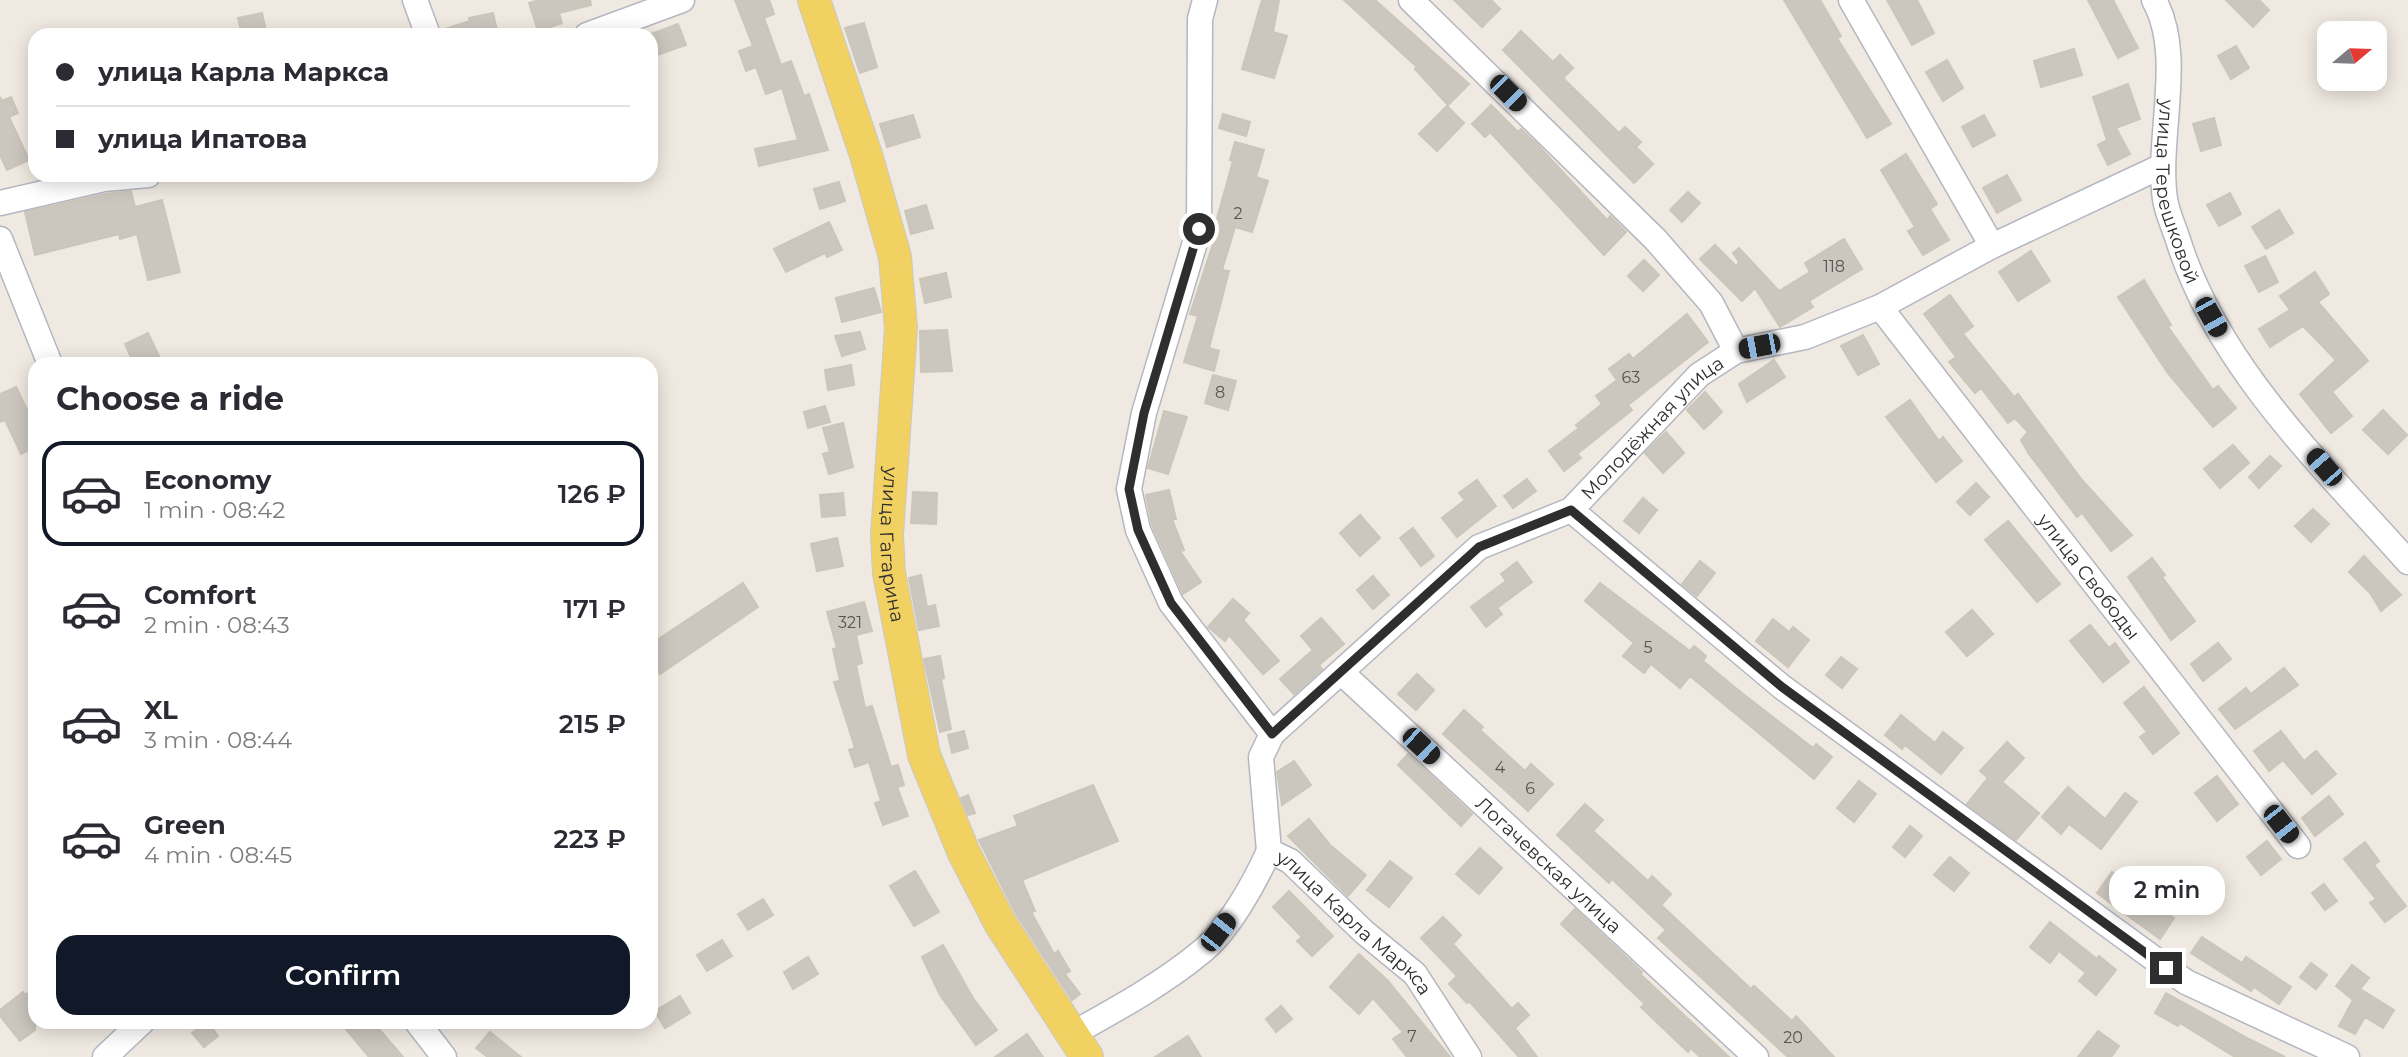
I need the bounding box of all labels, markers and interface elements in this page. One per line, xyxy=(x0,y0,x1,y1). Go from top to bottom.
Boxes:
north arrow xyxy=(2317,21,2387,91)
map controls xyxy=(2317,21,2387,91)
text: улица Карла Маркса xyxy=(98,56,389,88)
car xyxy=(1486,71,1531,115)
street label: улица Терешковой xyxy=(2152,98,2205,287)
text: улица Ипатова xyxy=(98,123,307,155)
house number: 2 xyxy=(1233,204,1243,223)
route start xyxy=(1183,213,1215,245)
house number: 118 xyxy=(1823,257,1845,276)
car xyxy=(2192,294,2231,340)
car xyxy=(1737,332,1782,360)
street label: Молодёжная улица xyxy=(1576,351,1728,504)
house number: 63 xyxy=(1622,368,1640,387)
text: Choose a ride xyxy=(56,379,284,418)
house number: 8 xyxy=(1215,383,1225,402)
car xyxy=(2303,444,2346,490)
icon: car xyxy=(60,462,123,525)
text: Economy xyxy=(144,464,271,496)
street label: улица Гагарина xyxy=(875,465,910,624)
text: 126 ₽ xyxy=(558,478,626,510)
text: 1 min · 08:42 xyxy=(144,496,285,524)
street label: улица Свободы xyxy=(2032,508,2145,644)
icon: car xyxy=(60,577,123,640)
text: Comfort xyxy=(144,579,256,611)
text: 171 ₽ xyxy=(563,593,626,625)
text: 2 min · 08:43 xyxy=(144,611,290,639)
house number: 321 xyxy=(838,613,862,632)
house number: 5 xyxy=(1643,638,1653,657)
icon: car xyxy=(60,692,123,755)
text: XL xyxy=(144,694,178,726)
text: 215 ₽ xyxy=(559,708,626,740)
car xyxy=(1399,724,1444,768)
text: 3 min · 08:44 xyxy=(144,726,292,754)
house number: 4 xyxy=(1495,758,1506,777)
house number: 6 xyxy=(1525,779,1535,798)
street label: Логачевская улица xyxy=(1471,792,1626,938)
car xyxy=(2260,801,2303,847)
icon: car xyxy=(60,807,123,870)
text: Green xyxy=(144,809,226,841)
text: 223 ₽ xyxy=(554,823,626,855)
text: 4 min · 08:45 xyxy=(144,841,292,869)
street label: улица Карла Маркса xyxy=(1272,844,1437,999)
callout: 2 min xyxy=(2108,866,2224,916)
text: 2 min xyxy=(2134,876,2200,904)
car xyxy=(1197,909,1240,955)
button: Confirm xyxy=(56,935,630,1015)
route end xyxy=(2150,952,2182,984)
house number: 7 xyxy=(1407,1027,1417,1046)
house number: 20 xyxy=(1783,1028,1803,1047)

